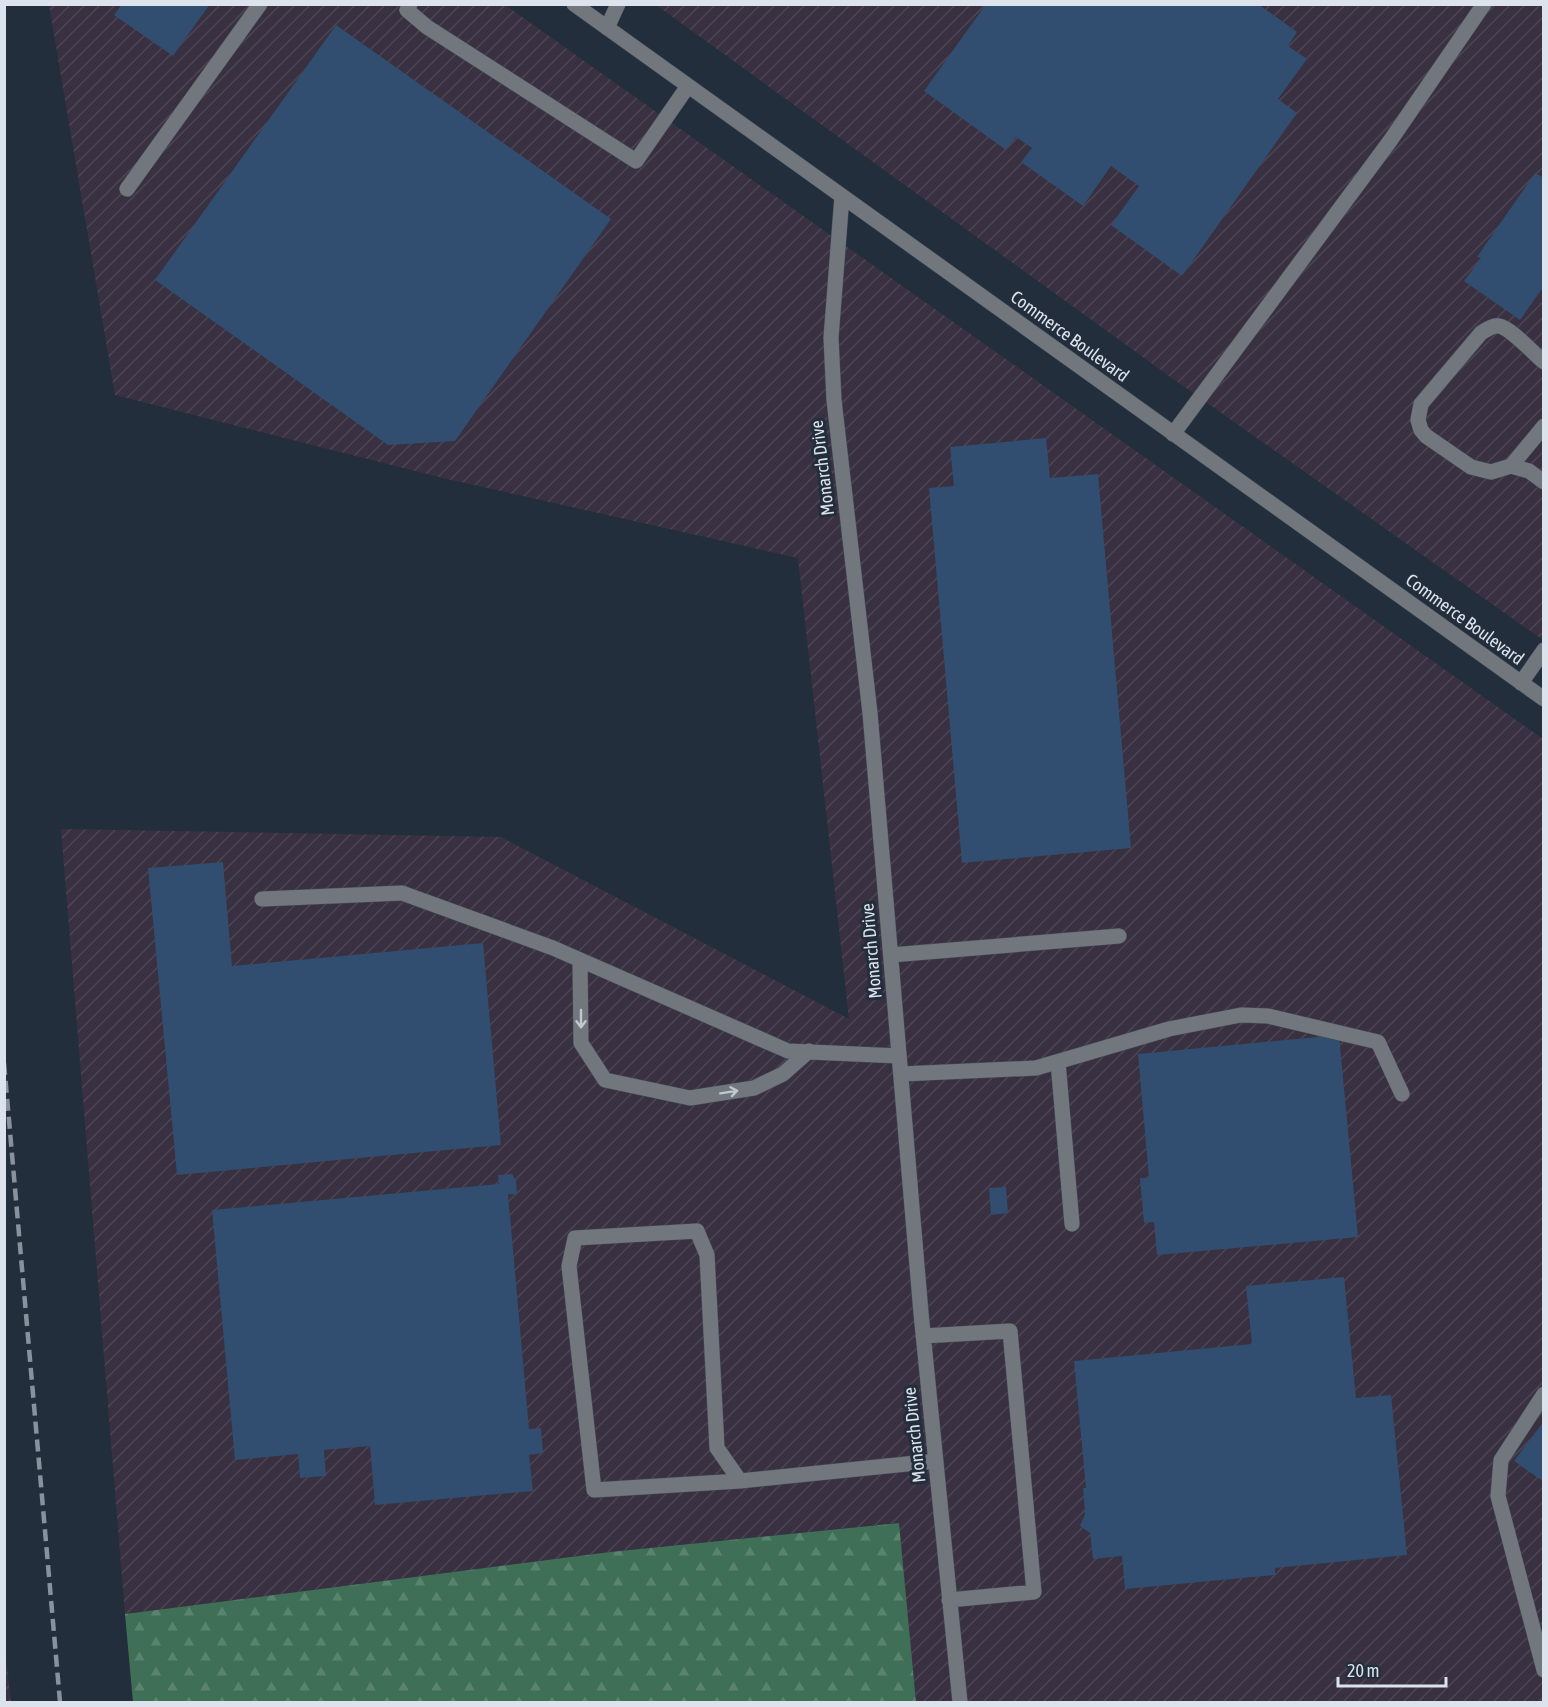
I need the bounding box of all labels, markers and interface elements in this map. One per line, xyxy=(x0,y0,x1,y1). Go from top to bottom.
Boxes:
street label: Commerce Boulevard xyxy=(1007,286,1133,386)
street label: Monarch Drive xyxy=(806,419,838,517)
street label: Commerce Boulevard xyxy=(1402,569,1528,669)
street label: Monarch Drive xyxy=(856,902,886,1000)
one-way arrow xyxy=(575,1008,587,1028)
one-way arrow xyxy=(719,1086,739,1097)
street label: Monarch Drive xyxy=(899,1386,929,1484)
scale bar xyxy=(1338,1650,1446,1688)
text: 20 m xyxy=(1347,1660,1379,1681)

